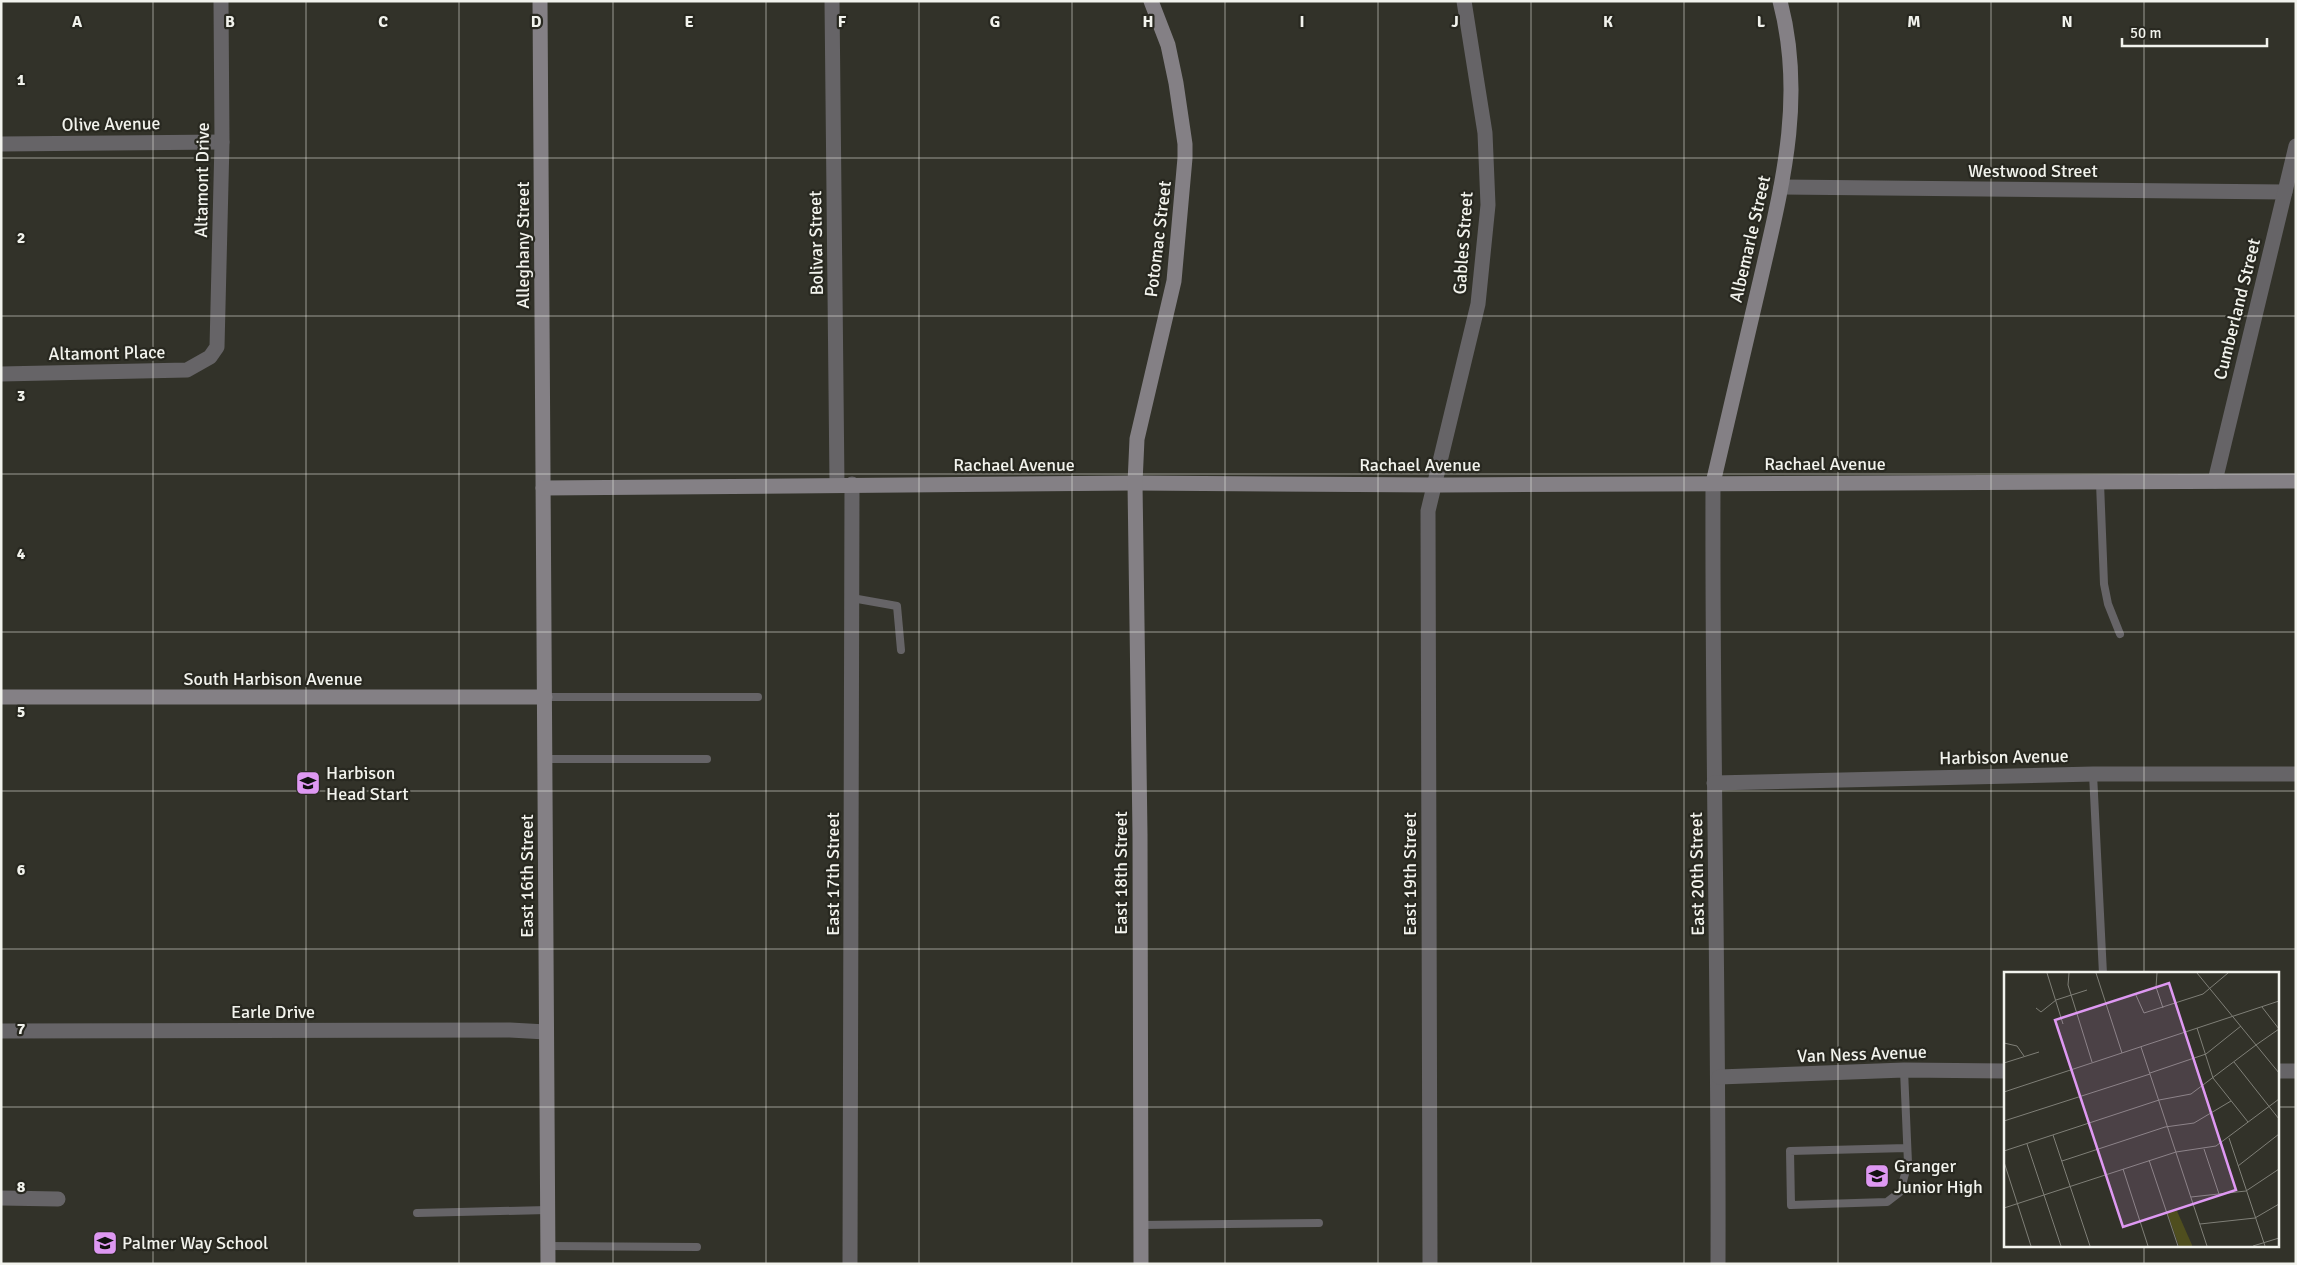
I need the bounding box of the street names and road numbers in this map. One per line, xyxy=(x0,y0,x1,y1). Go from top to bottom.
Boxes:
street label: Olive Avenue xyxy=(61,112,161,136)
street label: Altamont Drive xyxy=(190,122,214,238)
street label: Westwood Street xyxy=(1968,160,2098,182)
street label: Albemarle Street xyxy=(1725,173,1775,305)
street label: Potomac Street xyxy=(1140,180,1176,298)
street label: Alleghany Street xyxy=(512,181,534,309)
street label: Bolivar Street xyxy=(804,190,828,296)
street label: Gables Street xyxy=(1448,191,1478,295)
street label: Cumberland Street xyxy=(2209,236,2265,382)
street label: Altamont Place xyxy=(48,341,166,365)
street label: Rachael Avenue xyxy=(1764,453,1886,475)
street label: Rachael Avenue xyxy=(953,454,1075,476)
street label: Rachael Avenue xyxy=(1359,454,1481,476)
street label: South Harbison Avenue xyxy=(184,668,362,690)
street label: Harbison Avenue xyxy=(1939,745,2069,769)
street label: East 18th Street xyxy=(1110,811,1132,935)
street label: East 17th Street xyxy=(822,812,844,936)
street label: East 19th Street xyxy=(1399,812,1421,936)
street label: East 20th Street xyxy=(1685,812,1709,936)
street label: East 16th Street xyxy=(516,814,538,938)
street label: Earle Drive xyxy=(231,1001,315,1023)
street label: Van Ness Avenue xyxy=(1797,1041,1927,1067)

